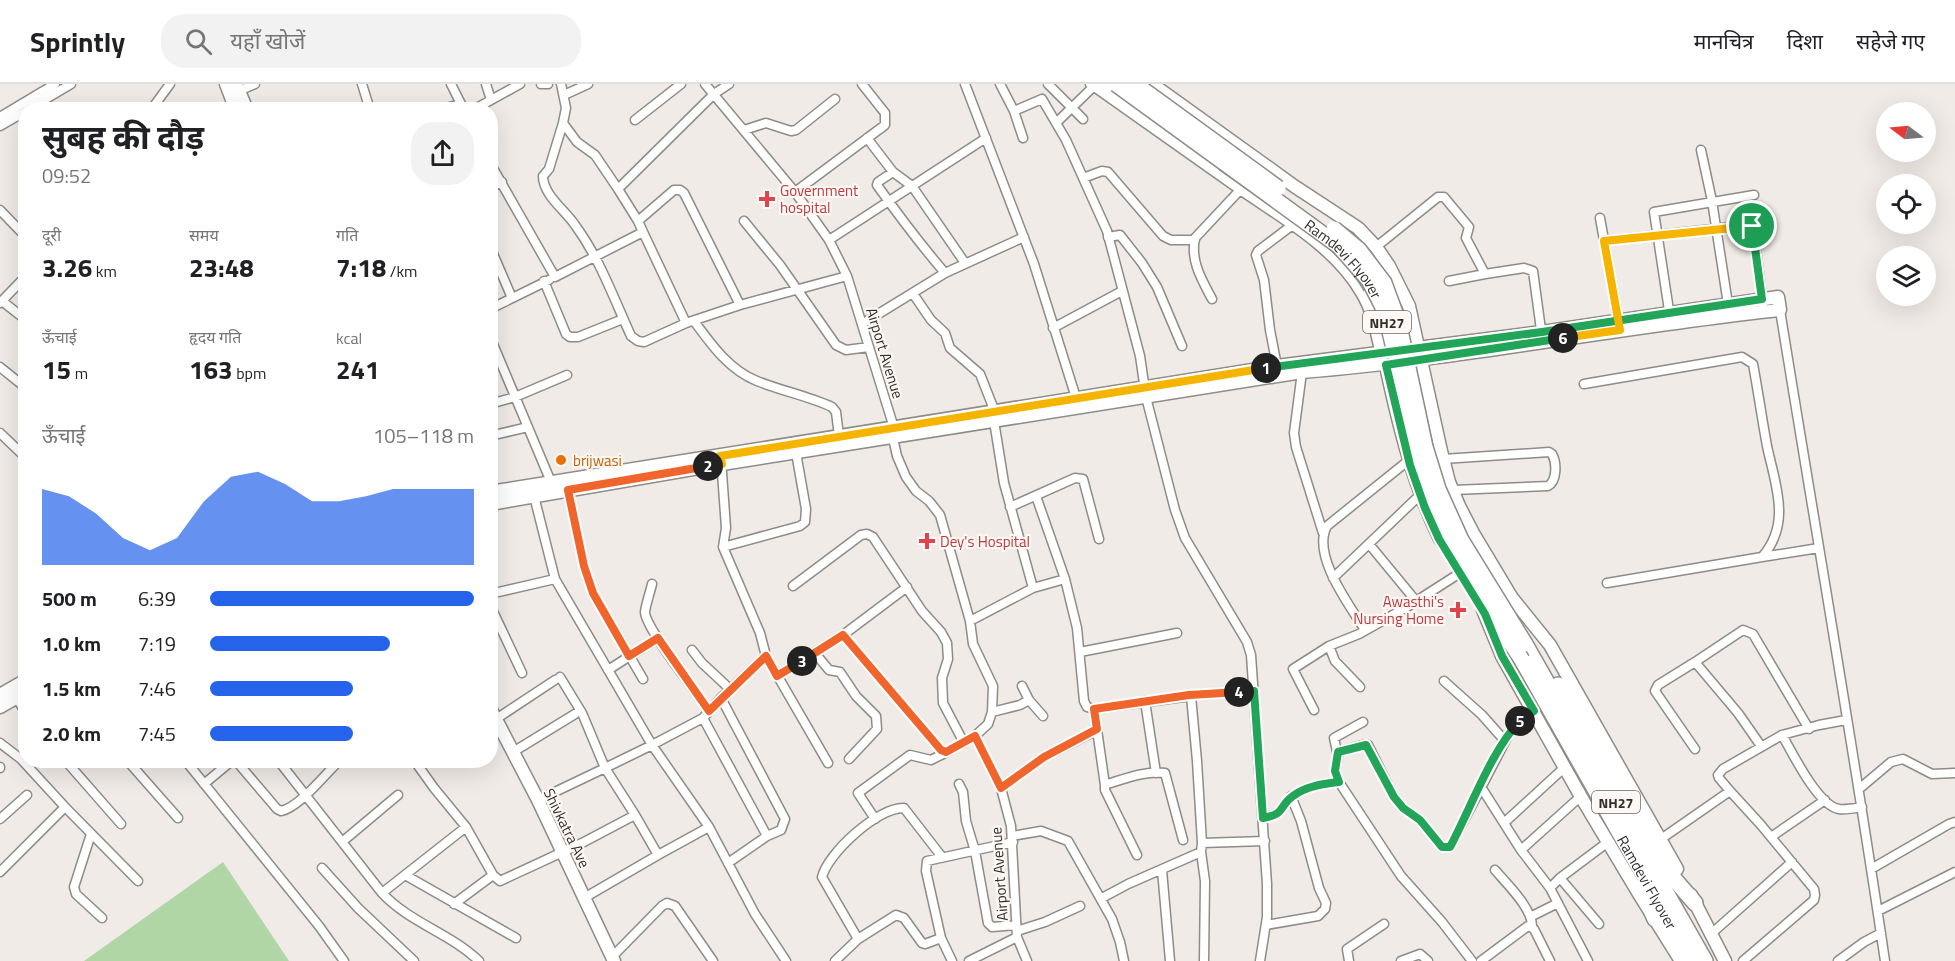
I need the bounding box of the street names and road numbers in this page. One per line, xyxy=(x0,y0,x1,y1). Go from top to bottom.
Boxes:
street label: Ramdevi Flyover xyxy=(1300,213,1388,302)
street label: Airport Avenue xyxy=(860,305,910,401)
road number: NH27 xyxy=(1363,311,1411,333)
street label: Shivkatra Ave xyxy=(538,784,596,872)
road number: NH27 xyxy=(1592,791,1640,813)
street label: Airport Avenue xyxy=(984,826,1014,922)
street label: Ramdevi Flyover xyxy=(1612,831,1683,933)

